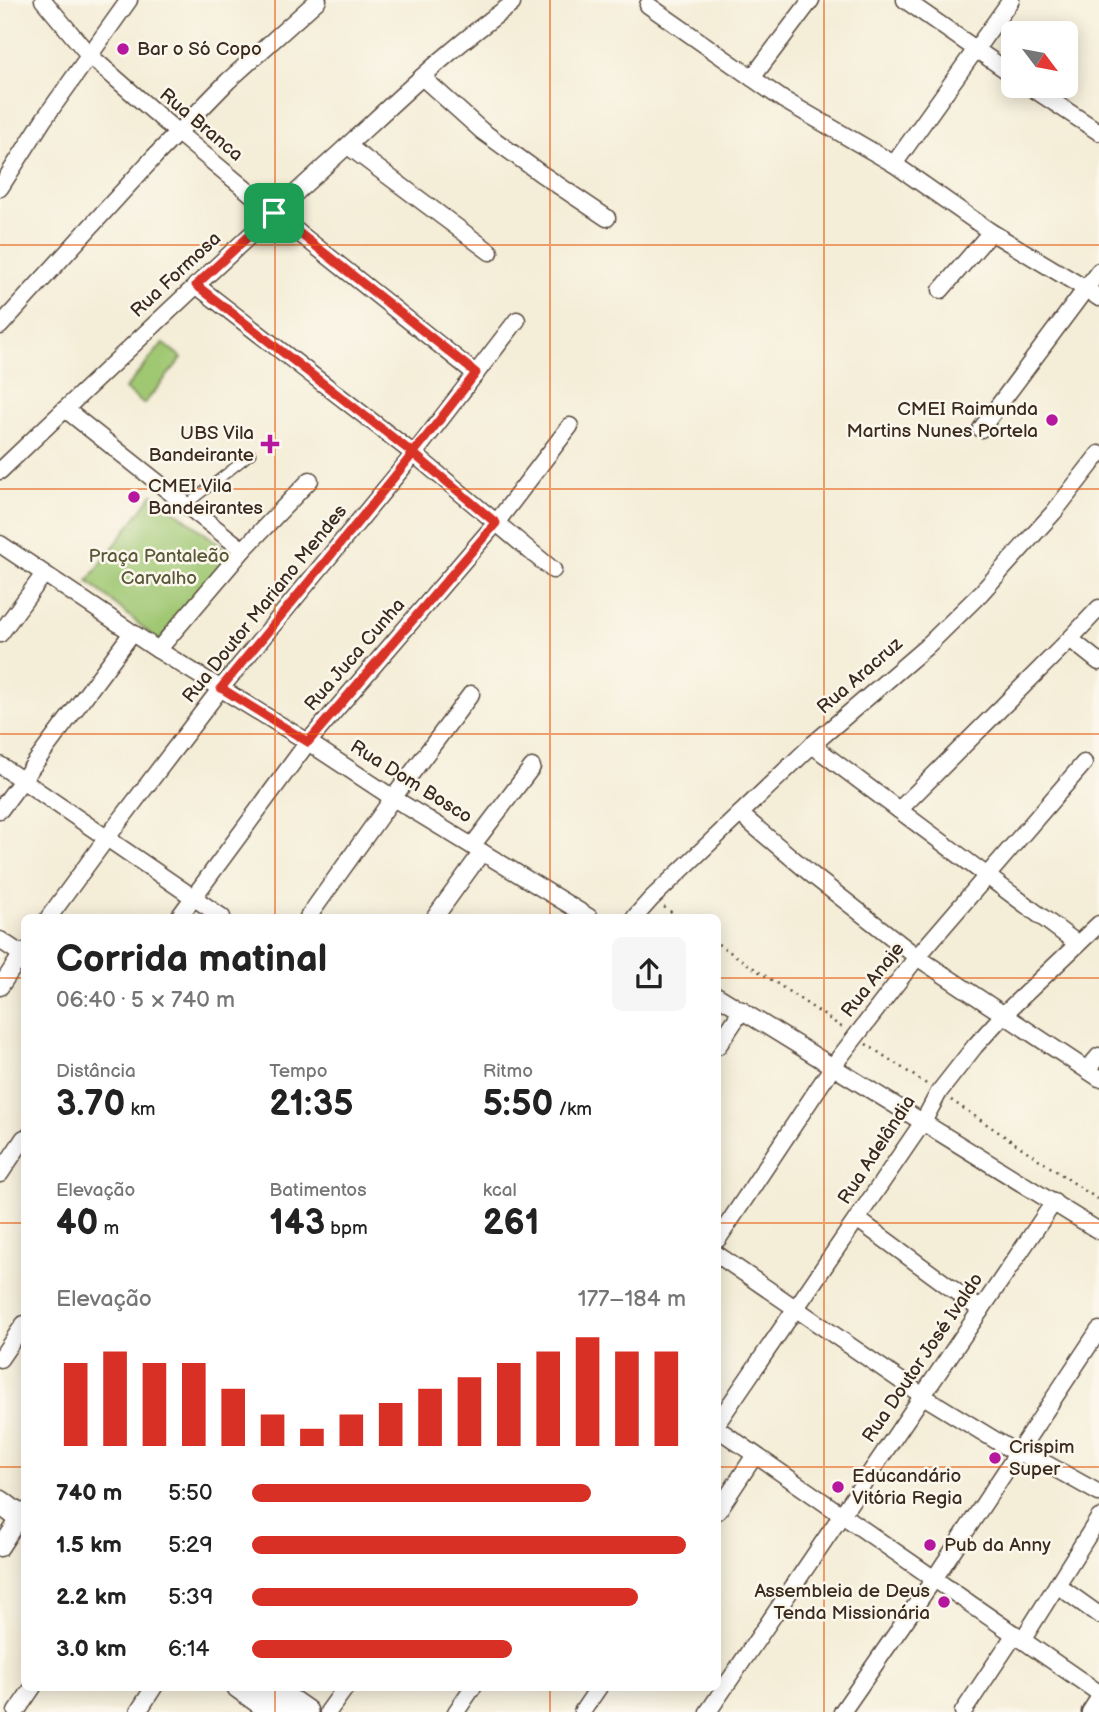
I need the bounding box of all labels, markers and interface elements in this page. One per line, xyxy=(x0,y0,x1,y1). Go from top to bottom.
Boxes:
north arrow xyxy=(1001,21,1078,98)
map controls xyxy=(1001,21,1078,98)
place label: Bar o Só Copo xyxy=(137,38,262,61)
marker: Bar o Só Copo xyxy=(115,41,131,57)
street label: Rua Branca xyxy=(155,83,247,167)
pin xyxy=(244,183,304,243)
icon: arrive xyxy=(255,194,293,232)
street label: Rua Formosa xyxy=(126,227,226,323)
place label: CMEI Raimunda Martins Nunes Portela xyxy=(846,398,1038,443)
marker: CMEI Raimunda Martins Nunes Portela xyxy=(1044,412,1060,428)
place label: UBS Vila Bandeirante xyxy=(148,422,254,467)
marker: UBS Vila Bandeirante xyxy=(260,434,280,454)
place label: CMEI Vila Bandeirantes xyxy=(148,475,263,520)
marker: CMEI Vila Bandeirantes xyxy=(126,489,142,505)
street label: Rua Doutor Mariano Mendes xyxy=(178,500,352,708)
park label: Praça Pantaleão Carvalho xyxy=(89,545,229,590)
street label: Rua Juca Cunha xyxy=(300,594,410,716)
street label: Rua Aracruz xyxy=(813,632,908,719)
street label: Rua Dom Bosco xyxy=(346,735,476,829)
text: Corrida matinal xyxy=(56,937,327,982)
button: share xyxy=(612,937,686,1011)
street label: Rua Anaje xyxy=(837,938,909,1022)
text: 06:40 · 5 × 740 m xyxy=(56,986,235,1014)
text: Distância xyxy=(56,1060,136,1083)
text: Tempo xyxy=(269,1060,328,1083)
text: Ritmo xyxy=(483,1060,533,1083)
text: 3.70 xyxy=(56,1083,125,1126)
text: 21:35 xyxy=(269,1083,353,1126)
text: 5:50 xyxy=(483,1083,553,1126)
street label: Rua Adelândia xyxy=(833,1091,921,1209)
text: km xyxy=(125,1098,155,1121)
text: /km xyxy=(553,1098,592,1121)
text: Elevação xyxy=(56,1179,135,1202)
text: Batimentos xyxy=(269,1179,367,1202)
text: kcal xyxy=(483,1179,517,1202)
text: 40 xyxy=(56,1202,98,1245)
text: 143 xyxy=(269,1202,325,1245)
text: 261 xyxy=(483,1202,540,1245)
text: m xyxy=(98,1217,119,1240)
text: bpm xyxy=(325,1217,368,1240)
street label: Rua Doutor José Ivaldo xyxy=(858,1269,988,1447)
text: Elevação xyxy=(56,1285,152,1313)
text: 177–184 m xyxy=(578,1285,686,1313)
place label: Crispim Super xyxy=(1009,1436,1074,1481)
marker: Crispim Super xyxy=(987,1450,1003,1466)
place label: Educandário Vitória Regia xyxy=(852,1465,962,1510)
text: 740 m xyxy=(56,1479,122,1507)
text: 5:50 xyxy=(168,1479,213,1507)
marker: Educandário Vitória Regia xyxy=(830,1479,846,1495)
text: 1.5 km xyxy=(56,1531,122,1559)
text: 5:29 xyxy=(168,1531,213,1559)
place label: Pub da Anny xyxy=(944,1534,1051,1557)
marker: Pub da Anny xyxy=(922,1537,938,1553)
place label: Assembleia de Deus Tenda Missionária xyxy=(755,1580,930,1625)
text: 2.2 km xyxy=(56,1583,127,1611)
text: 5:39 xyxy=(168,1583,213,1611)
marker: Assembleia de Deus Tenda Missionária xyxy=(936,1594,952,1610)
text: 3.0 km xyxy=(56,1635,127,1663)
text: 6:14 xyxy=(168,1635,210,1663)

